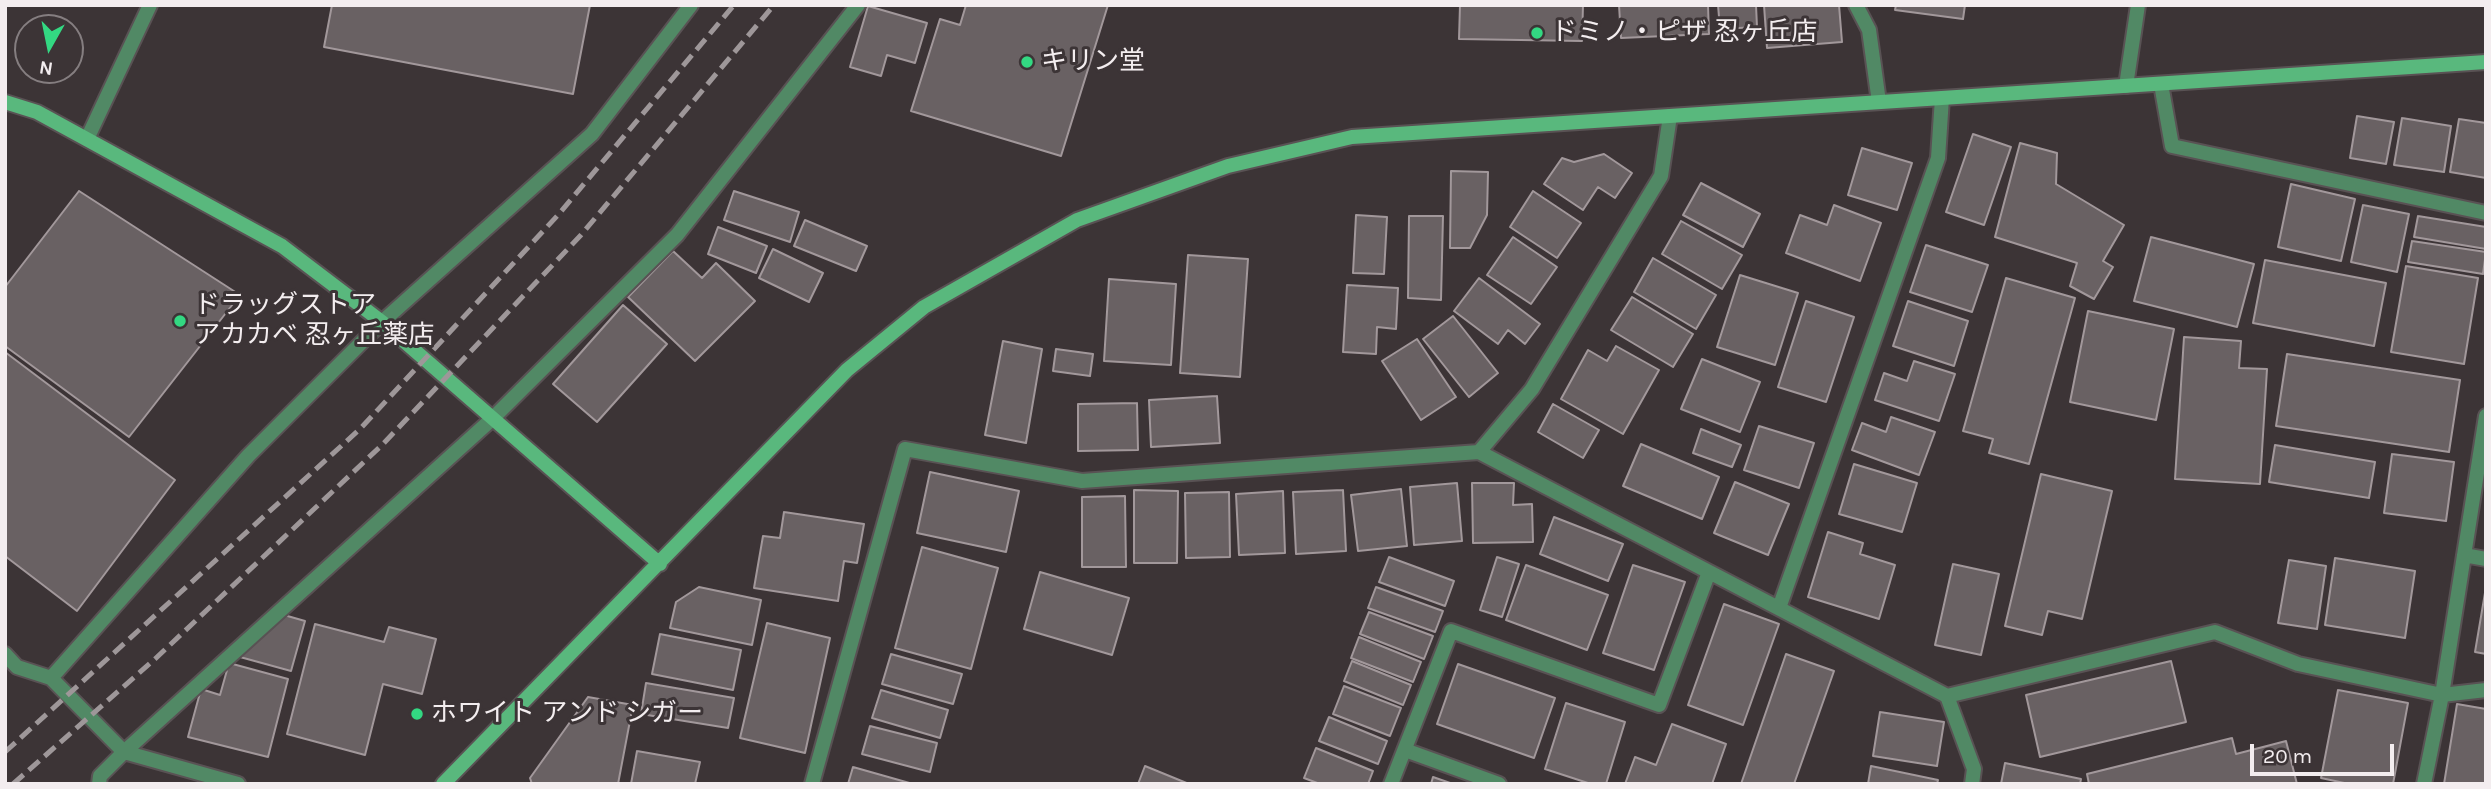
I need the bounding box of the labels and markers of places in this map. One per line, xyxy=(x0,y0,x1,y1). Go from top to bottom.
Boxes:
place label: ドミノ・ピザ 忍ヶ丘店 xyxy=(1551,17,1817,49)
marker: ドミノ・ピザ 忍ヶ丘店 xyxy=(1529,25,1545,41)
place label: キリン堂 xyxy=(1041,46,1145,78)
marker: キリン堂 xyxy=(1019,54,1035,70)
place label: ドラッグストア アカカベ 忍ヶ丘薬店 xyxy=(194,290,434,352)
marker: ドラッグストア アカカベ 忍ヶ丘薬店 xyxy=(172,313,188,329)
place label: ホワイト アンド シガー xyxy=(431,698,703,730)
marker: ホワイト アンド シガー xyxy=(409,706,425,722)

